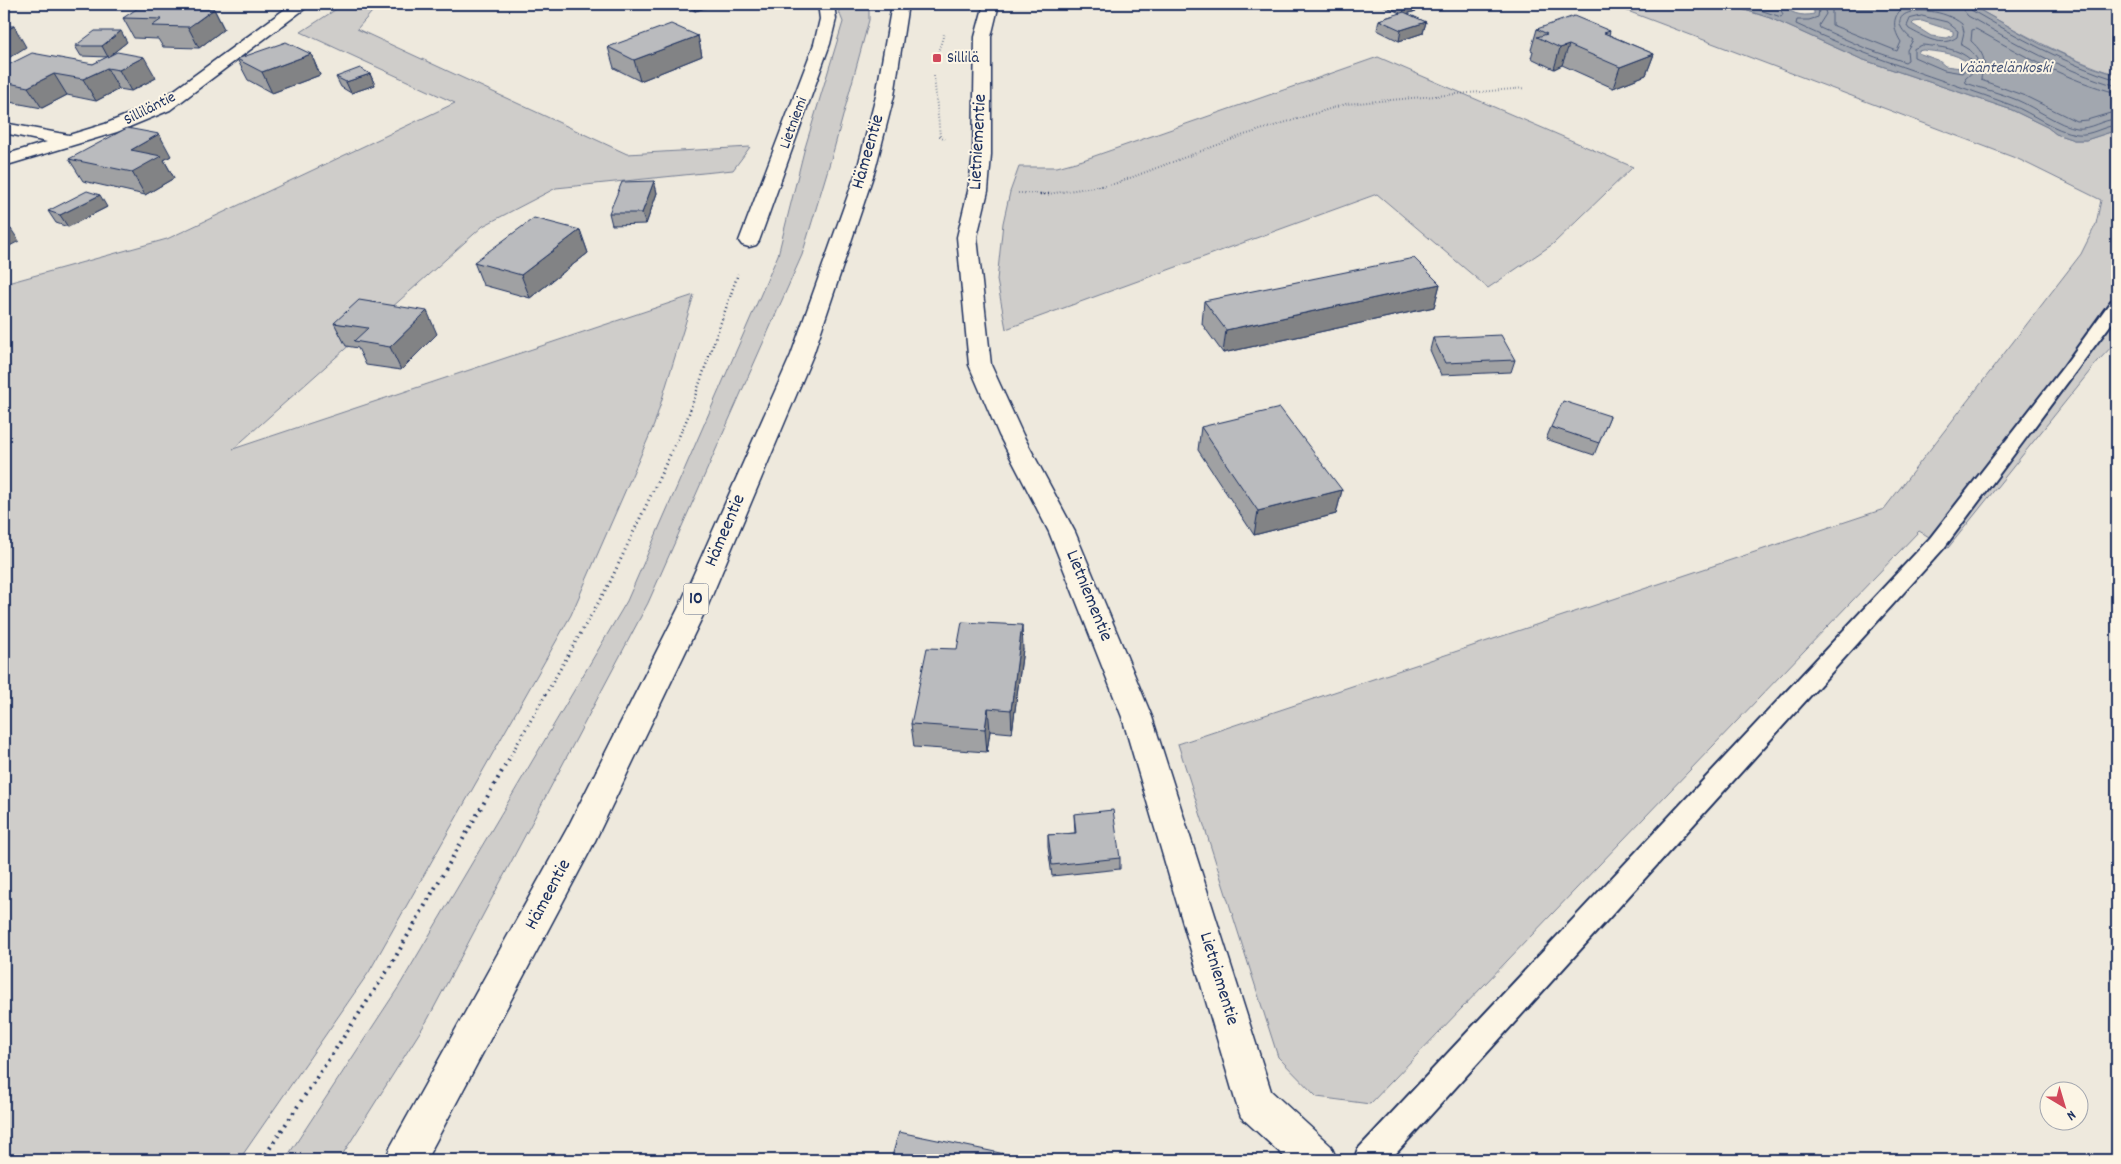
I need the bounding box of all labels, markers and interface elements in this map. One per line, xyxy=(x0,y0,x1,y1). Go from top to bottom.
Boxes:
place label: Sillilä xyxy=(947,47,979,70)
marker: Sillilä xyxy=(931,52,943,64)
water label: Vääntelänkoski xyxy=(1958,57,2055,80)
street label: Silliläntie xyxy=(120,86,180,132)
street label: Lietniementie xyxy=(963,93,995,191)
street label: Lietniemi xyxy=(774,94,814,152)
street label: Hämeentie xyxy=(845,111,893,193)
street label: Hämeentie xyxy=(699,490,753,572)
street label: Lietniementie xyxy=(1057,546,1119,646)
road number: 10 xyxy=(684,584,708,614)
street label: Hämeentie xyxy=(519,855,579,935)
street label: Lietniementie xyxy=(1191,929,1245,1029)
north arrow xyxy=(2038,1082,2088,1132)
text: N xyxy=(2062,1105,2080,1125)

